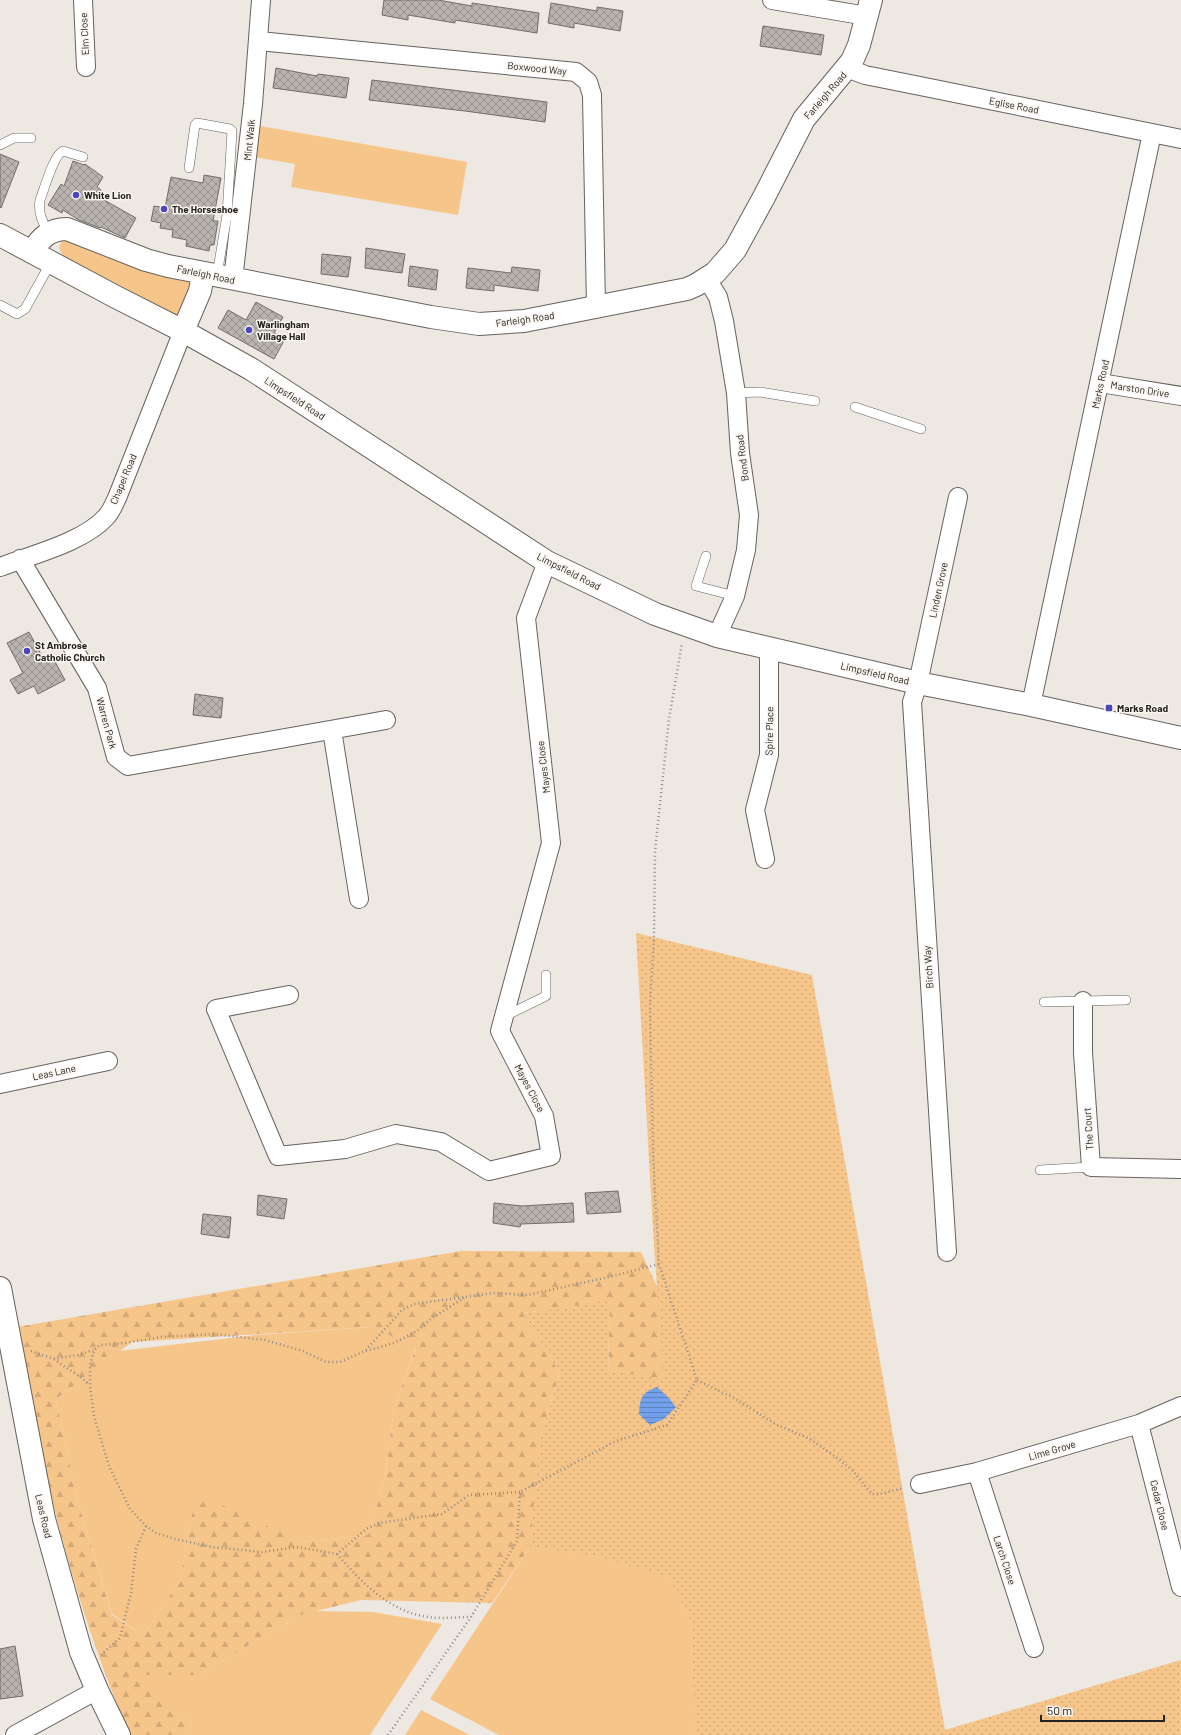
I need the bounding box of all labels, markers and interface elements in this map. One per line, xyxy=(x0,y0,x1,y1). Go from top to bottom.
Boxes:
street label: Elm Close xyxy=(77,12,91,56)
street label: Boxwood Way xyxy=(507,59,568,77)
street label: Farleigh Road xyxy=(801,69,849,121)
street label: Eglise Road xyxy=(988,94,1040,116)
street label: Mint Walk xyxy=(241,119,257,161)
place label: White Lion xyxy=(84,189,131,201)
marker: White Lion xyxy=(71,190,81,200)
place label: The Horseshoe xyxy=(172,203,239,215)
marker: The Horseshoe xyxy=(159,204,169,214)
street label: Farleigh Road xyxy=(176,262,236,286)
street label: Farleigh Road xyxy=(495,309,555,329)
place label: Warlingham Village Hall xyxy=(257,318,309,342)
marker: Warlingham Village Hall xyxy=(244,325,254,335)
street label: Marks Road xyxy=(1089,358,1111,410)
street label: Limpsfield Road xyxy=(262,374,328,422)
street label: Marston Drive xyxy=(1110,378,1170,400)
street label: Bond Road xyxy=(733,434,751,482)
street label: Chapel Road xyxy=(107,452,139,506)
street label: Limpsfield Road xyxy=(535,550,603,592)
street label: Linden Grove xyxy=(926,561,950,619)
place label: St Ambrose Catholic Church xyxy=(35,639,105,663)
marker: St Ambrose Catholic Church xyxy=(22,646,32,656)
street label: Limpsfield Road xyxy=(839,659,911,687)
street label: Warren Park xyxy=(94,696,120,750)
place label: Marks Road xyxy=(1117,702,1168,714)
marker: Marks Road xyxy=(1104,703,1114,713)
street label: Spire Place xyxy=(763,707,775,755)
street label: Mayes Close xyxy=(534,740,552,794)
street label: Birch Way xyxy=(920,945,935,989)
street label: Leas Lane xyxy=(31,1062,77,1082)
street label: Mayes Close xyxy=(512,1062,548,1114)
street label: The Court xyxy=(1081,1107,1095,1151)
street label: Lime Grove xyxy=(1027,1438,1077,1462)
street label: Cedar Close xyxy=(1148,1479,1172,1531)
street label: Leas Road xyxy=(33,1493,55,1539)
street label: Larch Close xyxy=(991,1534,1019,1586)
scale bar xyxy=(1041,1697,1164,1723)
text: 50 m xyxy=(1047,1703,1072,1717)

